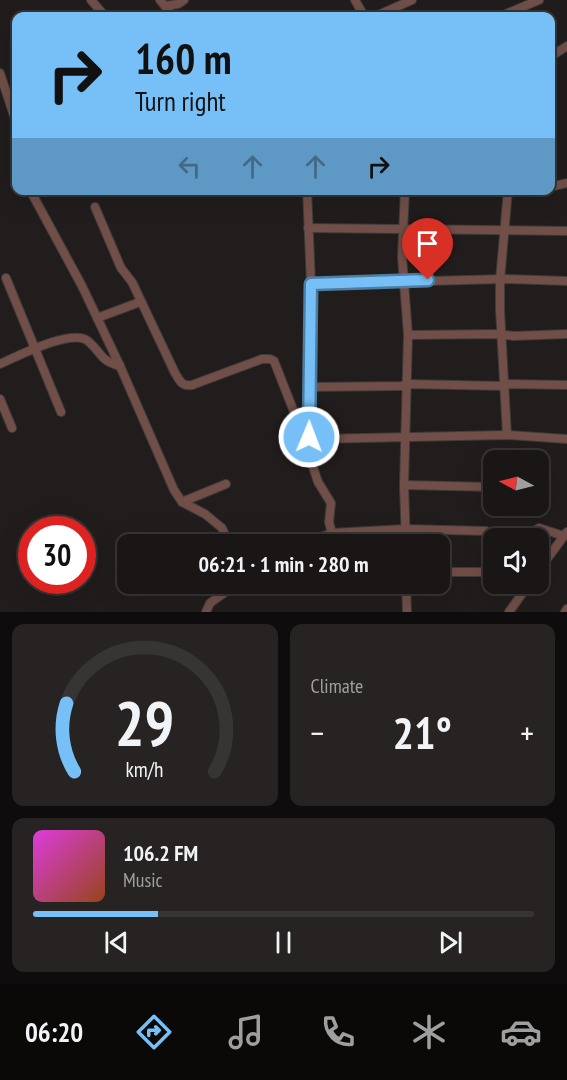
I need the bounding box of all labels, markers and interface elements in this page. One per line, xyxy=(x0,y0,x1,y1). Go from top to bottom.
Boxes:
text: 160 m xyxy=(135,31,232,86)
icon: right xyxy=(36,36,114,114)
text: Turn right xyxy=(135,84,226,118)
icon: left xyxy=(173,150,206,183)
icon: ahead xyxy=(236,150,269,183)
icon: ahead xyxy=(299,150,332,183)
icon: right xyxy=(362,150,395,183)
pin xyxy=(402,218,453,280)
icon: arrive xyxy=(411,227,444,260)
position arrow xyxy=(277,405,341,469)
north arrow xyxy=(483,450,549,516)
map controls xyxy=(483,450,549,594)
speed limit sign: 30 xyxy=(18,516,96,594)
button: sound xyxy=(483,528,549,594)
text: 06:21 · 1 min · 280 m xyxy=(198,550,369,578)
text: Climate xyxy=(311,673,363,699)
text: 29 xyxy=(115,682,175,763)
text: 21° xyxy=(393,703,452,761)
text: − xyxy=(311,711,324,754)
text: + xyxy=(520,711,534,754)
text: km/h xyxy=(126,755,164,783)
text: 106.2 FM xyxy=(123,839,198,867)
text: Music xyxy=(123,867,163,893)
icon: previous xyxy=(100,926,133,959)
icon: pause xyxy=(267,926,300,959)
icon: next xyxy=(434,926,467,959)
icon: directions xyxy=(133,1011,175,1053)
icon: music xyxy=(225,1011,267,1053)
icon: phone xyxy=(317,1011,359,1053)
icon: climate xyxy=(408,1011,450,1053)
icon: car xyxy=(500,1011,542,1053)
text: 06:20 xyxy=(25,1015,83,1049)

